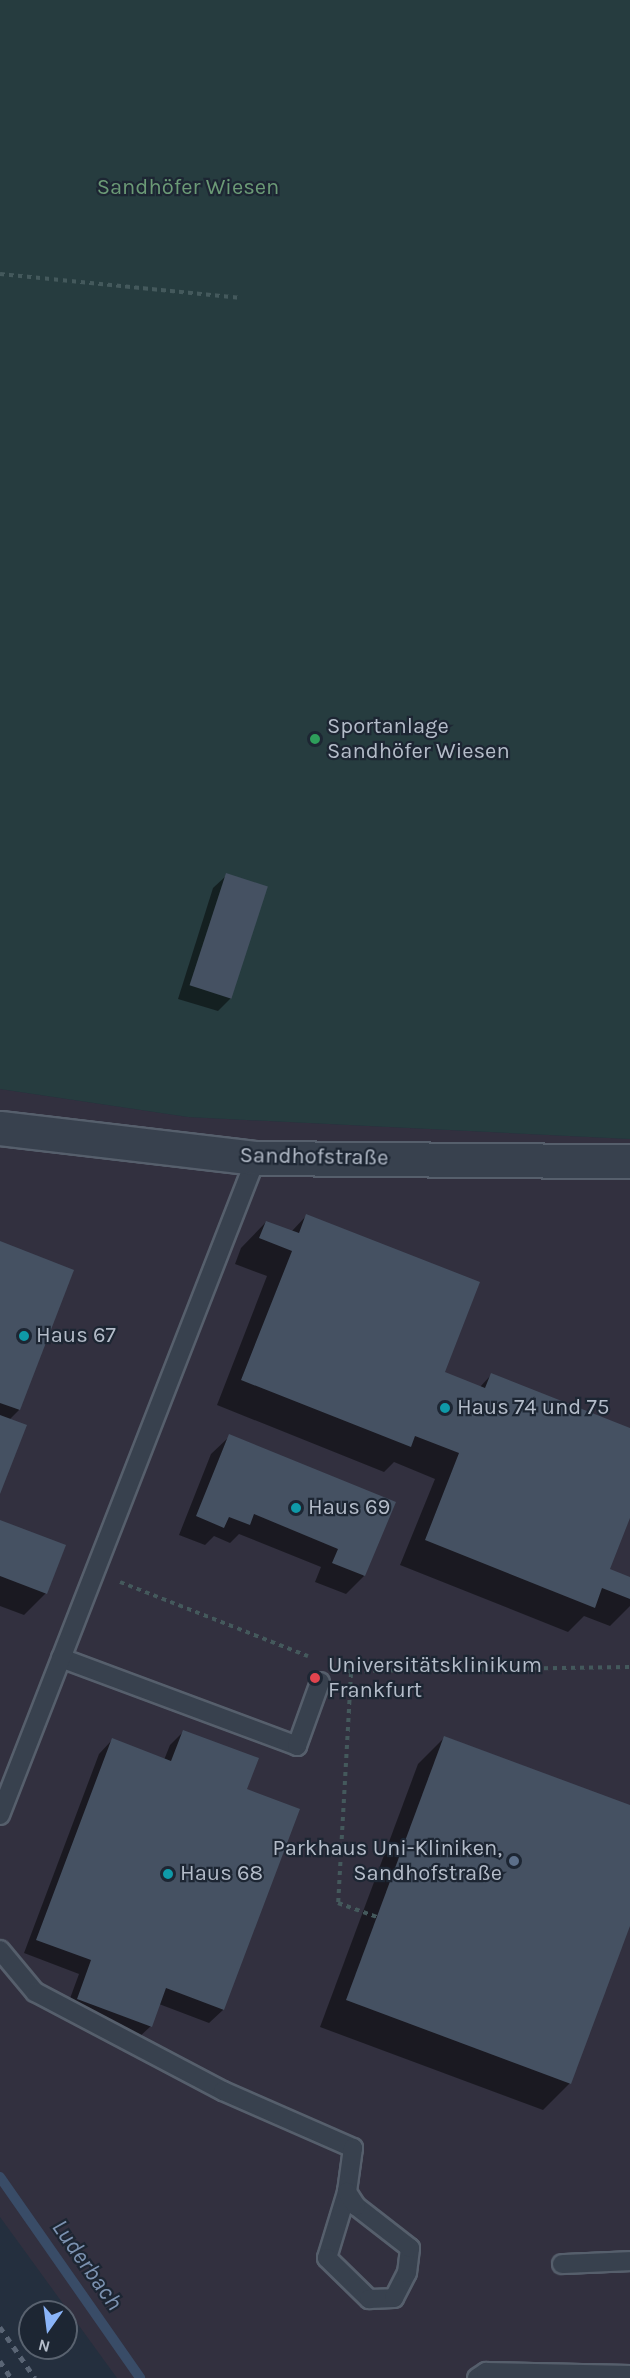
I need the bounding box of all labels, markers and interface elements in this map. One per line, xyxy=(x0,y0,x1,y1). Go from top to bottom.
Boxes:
park label: Sandhöfer Wiesen xyxy=(97,175,279,201)
place label: Sportanlage Sandhöfer Wiesen xyxy=(327,713,510,764)
marker: Sportanlage Sandhöfer Wiesen xyxy=(308,732,322,746)
street label: Sandhofstraße xyxy=(239,1143,389,1171)
place label: Haus 67 xyxy=(36,1323,116,1349)
marker: Haus 67 xyxy=(17,1329,31,1343)
place label: Haus 74 und 75 xyxy=(457,1395,609,1421)
marker: Haus 74 und 75 xyxy=(438,1401,452,1415)
place label: Haus 69 xyxy=(308,1495,390,1521)
marker: Haus 69 xyxy=(289,1501,303,1515)
place label: Universitätsklinikum Frankfurt xyxy=(328,1652,542,1704)
marker: Universitätsklinikum Frankfurt xyxy=(306,1669,324,1687)
place label: Parkhaus Uni-Kliniken, Sandhofstraße xyxy=(273,1835,502,1886)
marker: Parkhaus Uni-Kliniken, Sandhofstraße xyxy=(507,1854,521,1868)
place label: Haus 68 xyxy=(180,1861,263,1887)
marker: Haus 68 xyxy=(161,1867,175,1881)
water label: Luderbach xyxy=(45,2214,129,2316)
north arrow xyxy=(18,2300,78,2360)
text: N xyxy=(36,2335,52,2357)

